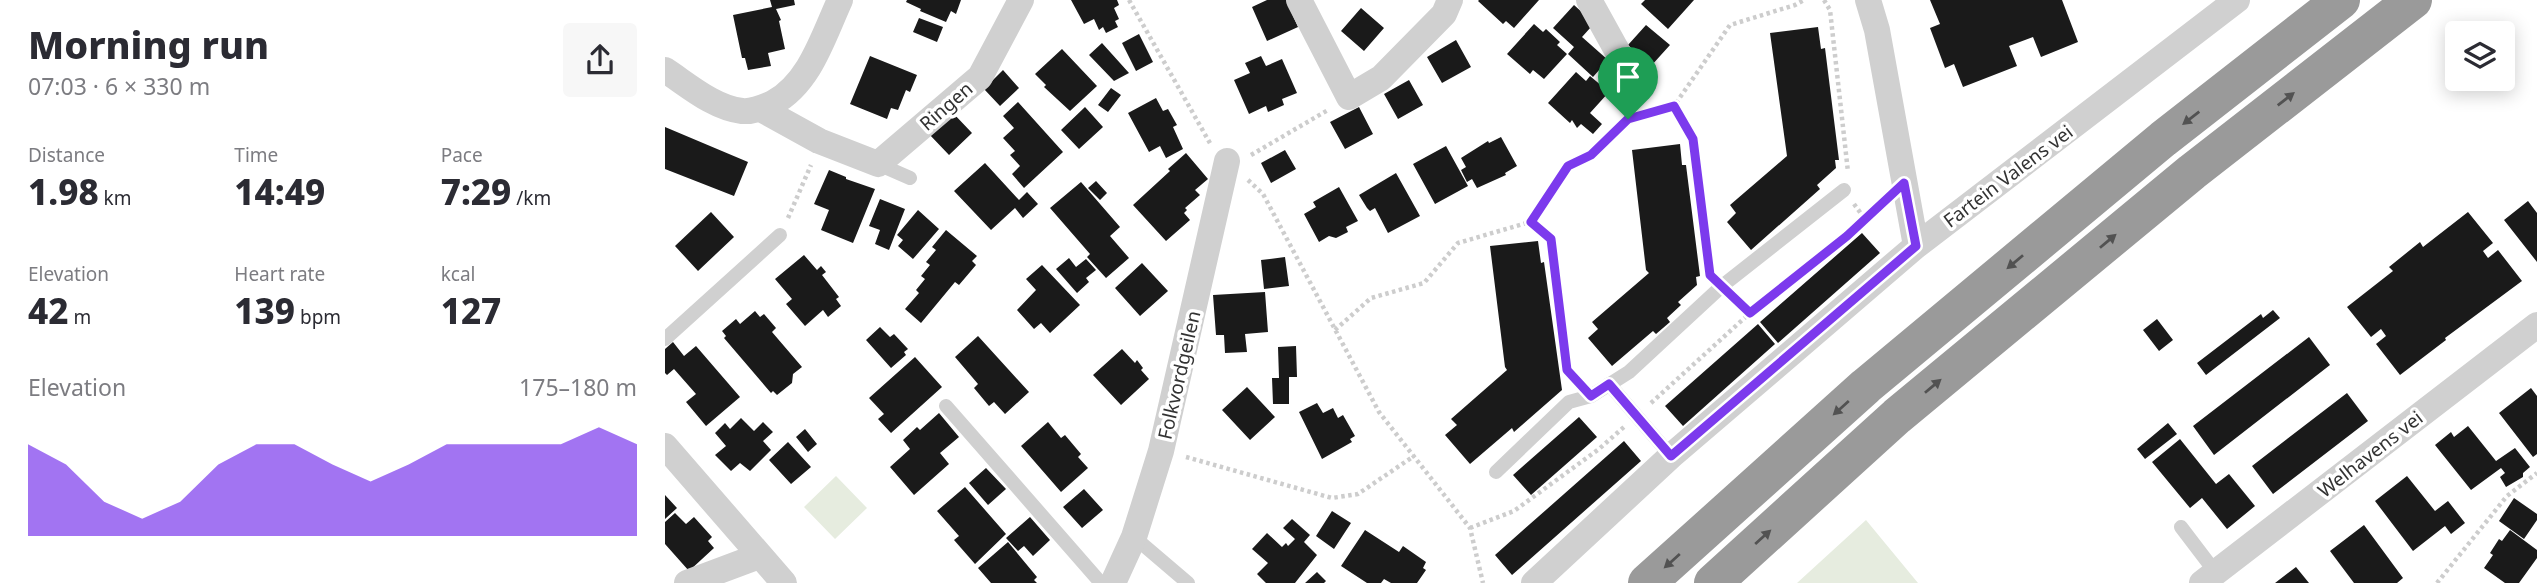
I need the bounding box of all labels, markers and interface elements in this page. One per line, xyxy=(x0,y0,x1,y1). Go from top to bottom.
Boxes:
text: Morning run xyxy=(28,18,269,70)
map controls xyxy=(2445,21,2515,91)
button: layers xyxy=(2445,21,2515,91)
button: share xyxy=(563,23,637,97)
pin xyxy=(1598,47,1658,119)
icon: arrive xyxy=(1609,58,1647,96)
text: 07:03 · 6 × 330 m xyxy=(28,70,210,102)
street label: Ringen xyxy=(914,76,978,136)
one-way arrow xyxy=(2277,92,2295,106)
one-way arrow xyxy=(2182,110,2200,124)
street label: Fartein Valens vei xyxy=(1938,119,2078,233)
text: Distance xyxy=(28,142,105,168)
text: Time xyxy=(234,142,278,168)
text: Pace xyxy=(441,142,483,168)
text: 1.98 xyxy=(28,168,99,215)
text: 14:49 xyxy=(234,168,325,215)
text: 7:29 xyxy=(441,168,511,215)
text: km xyxy=(99,185,132,211)
text: /km xyxy=(511,185,551,211)
one-way arrow xyxy=(2100,234,2117,249)
one-way arrow xyxy=(2007,254,2024,269)
text: Elevation xyxy=(28,261,109,287)
text: Heart rate xyxy=(234,261,325,287)
text: kcal xyxy=(441,261,475,287)
text: 42 xyxy=(28,287,68,334)
text: 139 xyxy=(234,287,295,334)
text: 127 xyxy=(441,287,501,334)
text: m xyxy=(68,304,91,330)
text: bpm xyxy=(295,304,341,330)
street label: Folkvordgeilen xyxy=(1152,308,1206,442)
text: Elevation xyxy=(28,371,126,403)
text: 175–180 m xyxy=(519,371,637,403)
one-way arrow xyxy=(1924,378,1942,394)
one-way arrow xyxy=(1833,400,1850,416)
street label: Welhavens vei xyxy=(2312,405,2428,503)
one-way arrow xyxy=(1754,529,1772,545)
one-way arrow xyxy=(1664,552,1681,568)

